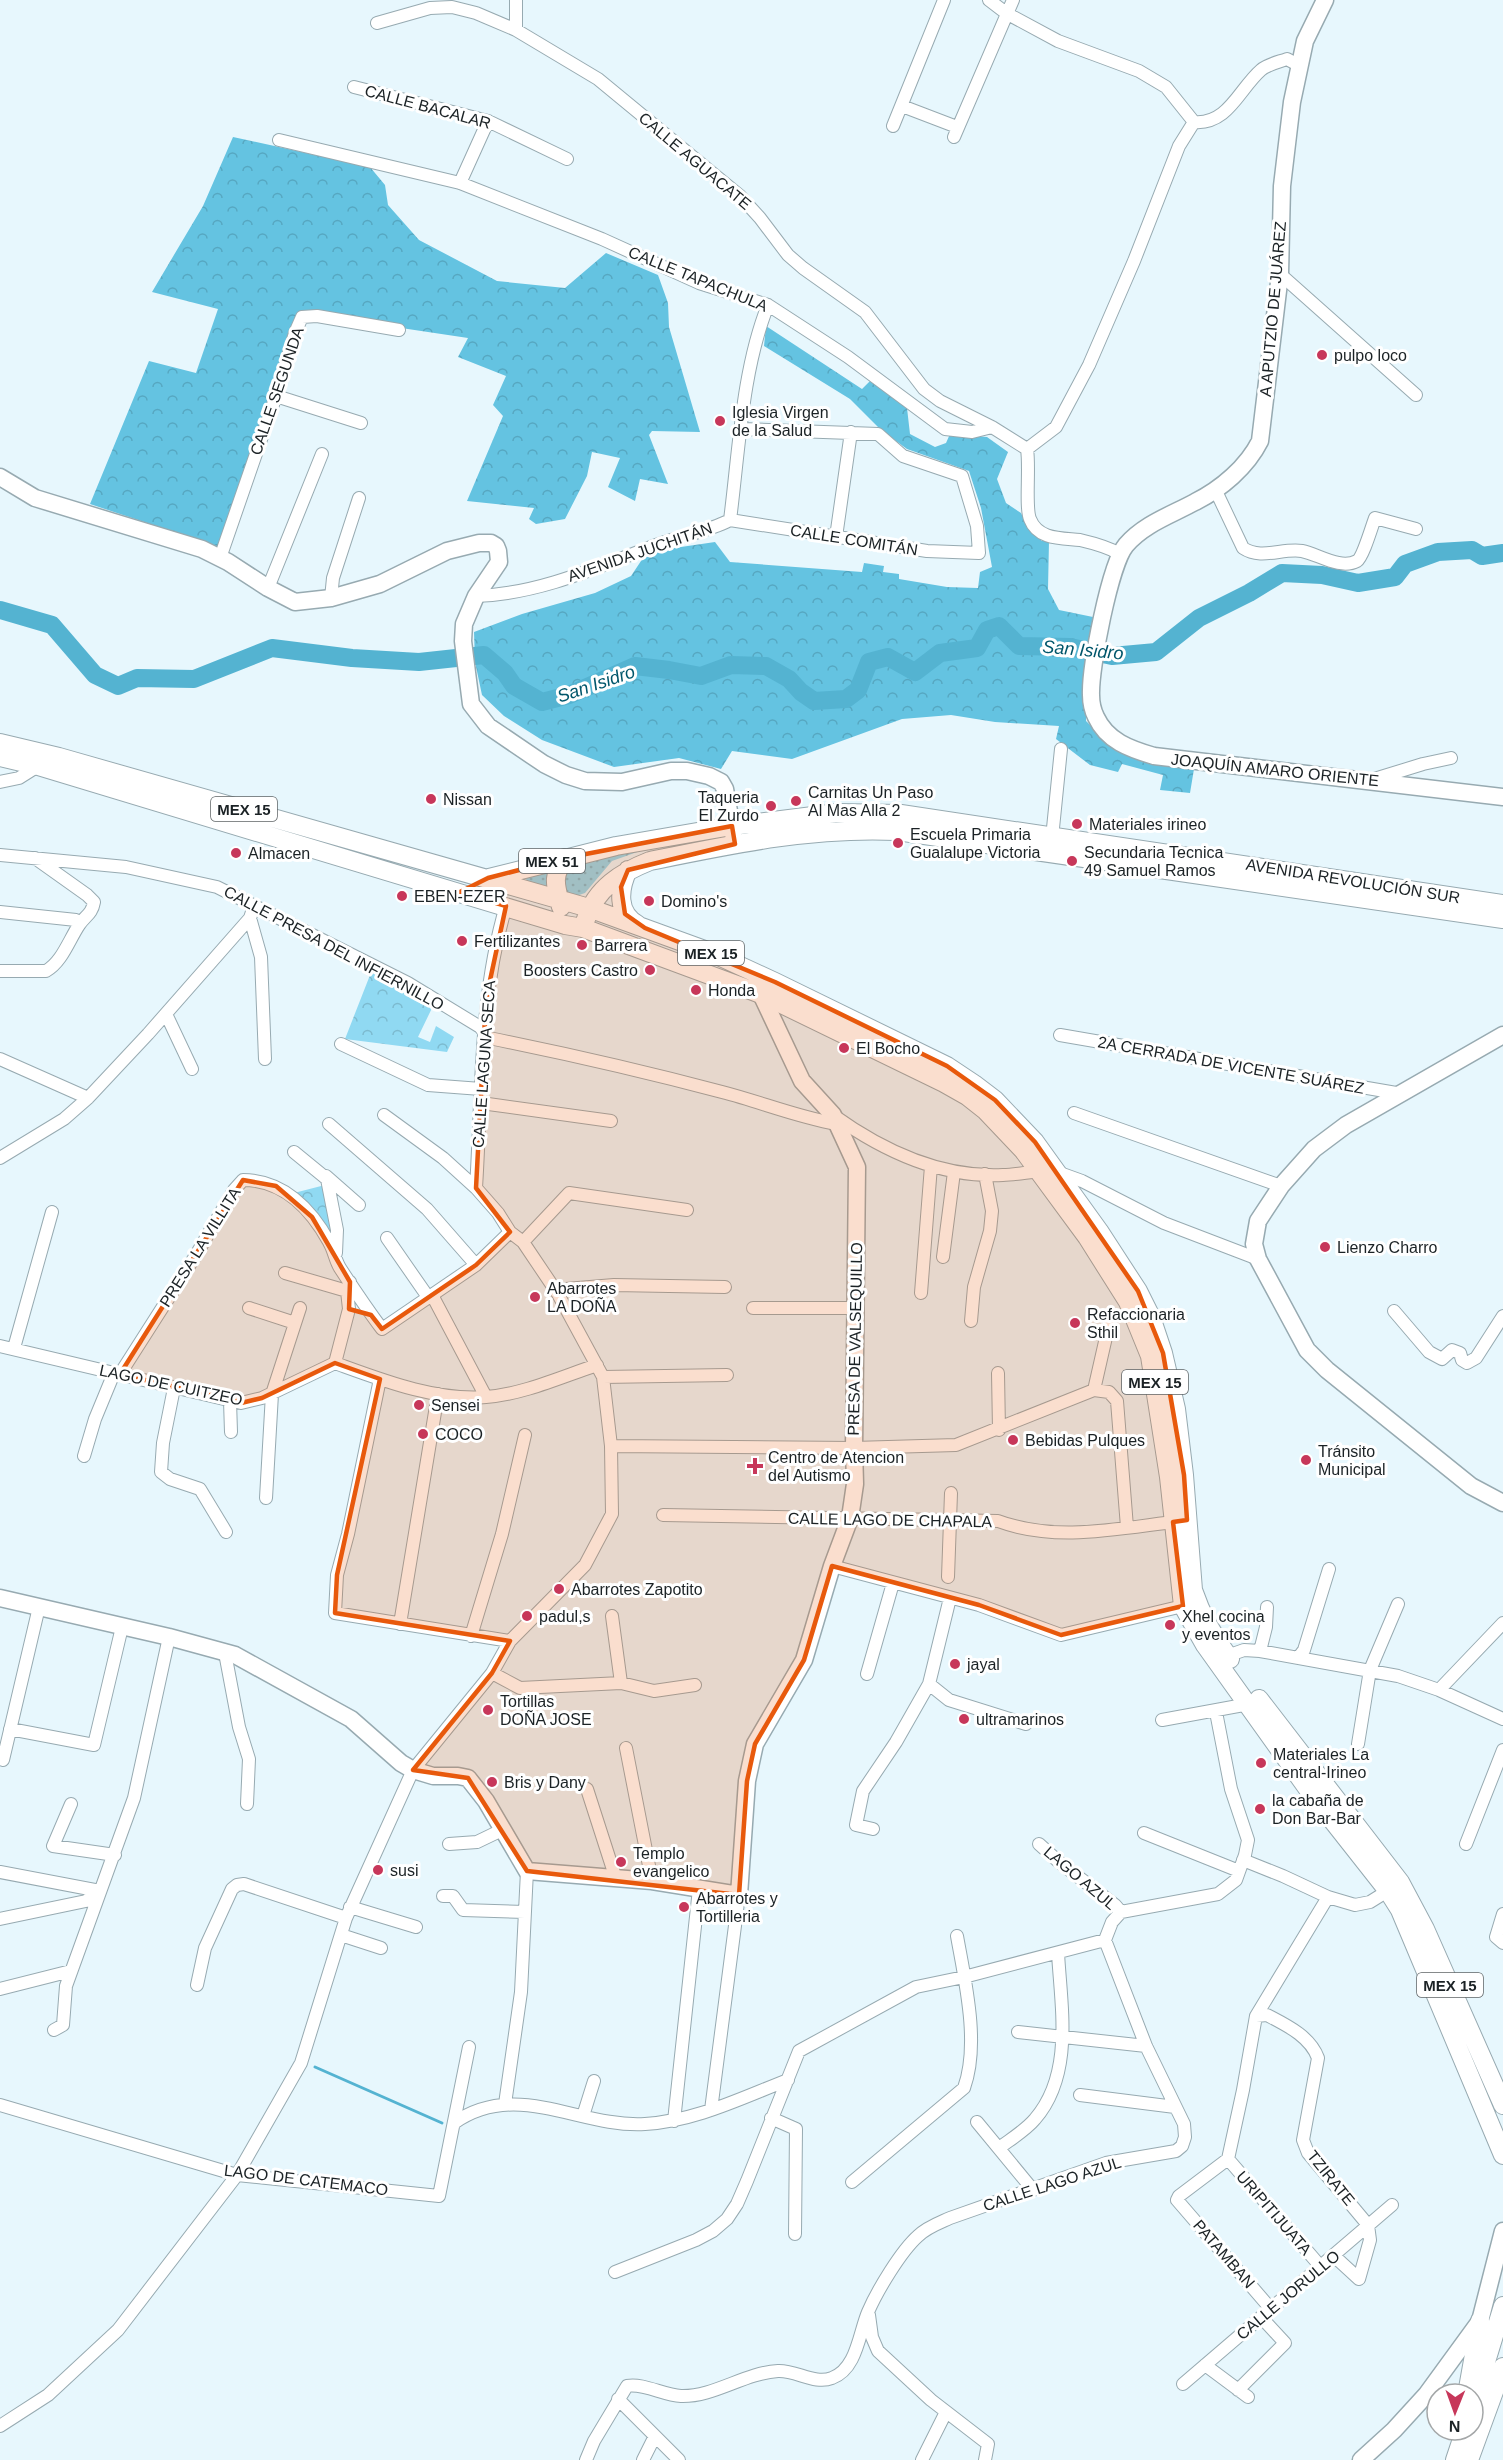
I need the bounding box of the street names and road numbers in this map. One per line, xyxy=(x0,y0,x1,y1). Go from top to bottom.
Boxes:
street label: CALLE BACALAR xyxy=(363,82,493,132)
street label: CALLE AGUACATE xyxy=(635,109,755,213)
street label: A APUTZIO DE JUÁREZ xyxy=(1256,220,1289,397)
street label: CALLE TAPACHULA xyxy=(626,243,770,315)
street label: CALLE SEGUNDA xyxy=(247,324,307,457)
street label: AVENIDA JUCHITÁN xyxy=(565,518,715,585)
street label: CALLE COMITÁN xyxy=(789,521,919,558)
street label: JOAQUÍN AMARO ORIENTE xyxy=(1170,750,1380,789)
road number: MEX 15 xyxy=(211,797,277,821)
road number: MEX 51 xyxy=(519,849,585,873)
street label: AVENIDA REVOLUCIÓN SUR xyxy=(1245,855,1461,906)
street label: CALLE PRESA DEL INFIERNILLO xyxy=(221,883,447,1013)
road number: MEX 15 xyxy=(678,941,744,965)
street label: CALLE LAGUNA SECA xyxy=(470,979,498,1148)
street label: 2A CERRADA DE VICENTE SUÁREZ xyxy=(1096,1032,1366,1097)
street label: PRESA LA VILLITA xyxy=(156,1184,244,1310)
street label: PRESA DE VALSEQUILLO xyxy=(845,1242,865,1436)
street label: LAGO DE CUITZEO xyxy=(98,1362,244,1408)
road number: MEX 15 xyxy=(1122,1370,1188,1394)
street label: CALLE LAGO DE CHAPALA xyxy=(788,1510,993,1530)
street label: LAGO AZUL xyxy=(1040,1843,1120,1913)
road number: MEX 15 xyxy=(1417,1973,1483,1997)
street label: TZIRATE xyxy=(1304,2147,1358,2209)
street label: CALLE LAGO AZUL xyxy=(981,2154,1123,2214)
street label: LAGO DE CATEMACO xyxy=(223,2162,389,2198)
street label: URIPITIJUATA xyxy=(1233,2168,1315,2259)
street label: PATAMBAN xyxy=(1190,2217,1258,2291)
street label: CALLE JORULLO xyxy=(1233,2247,1343,2343)

